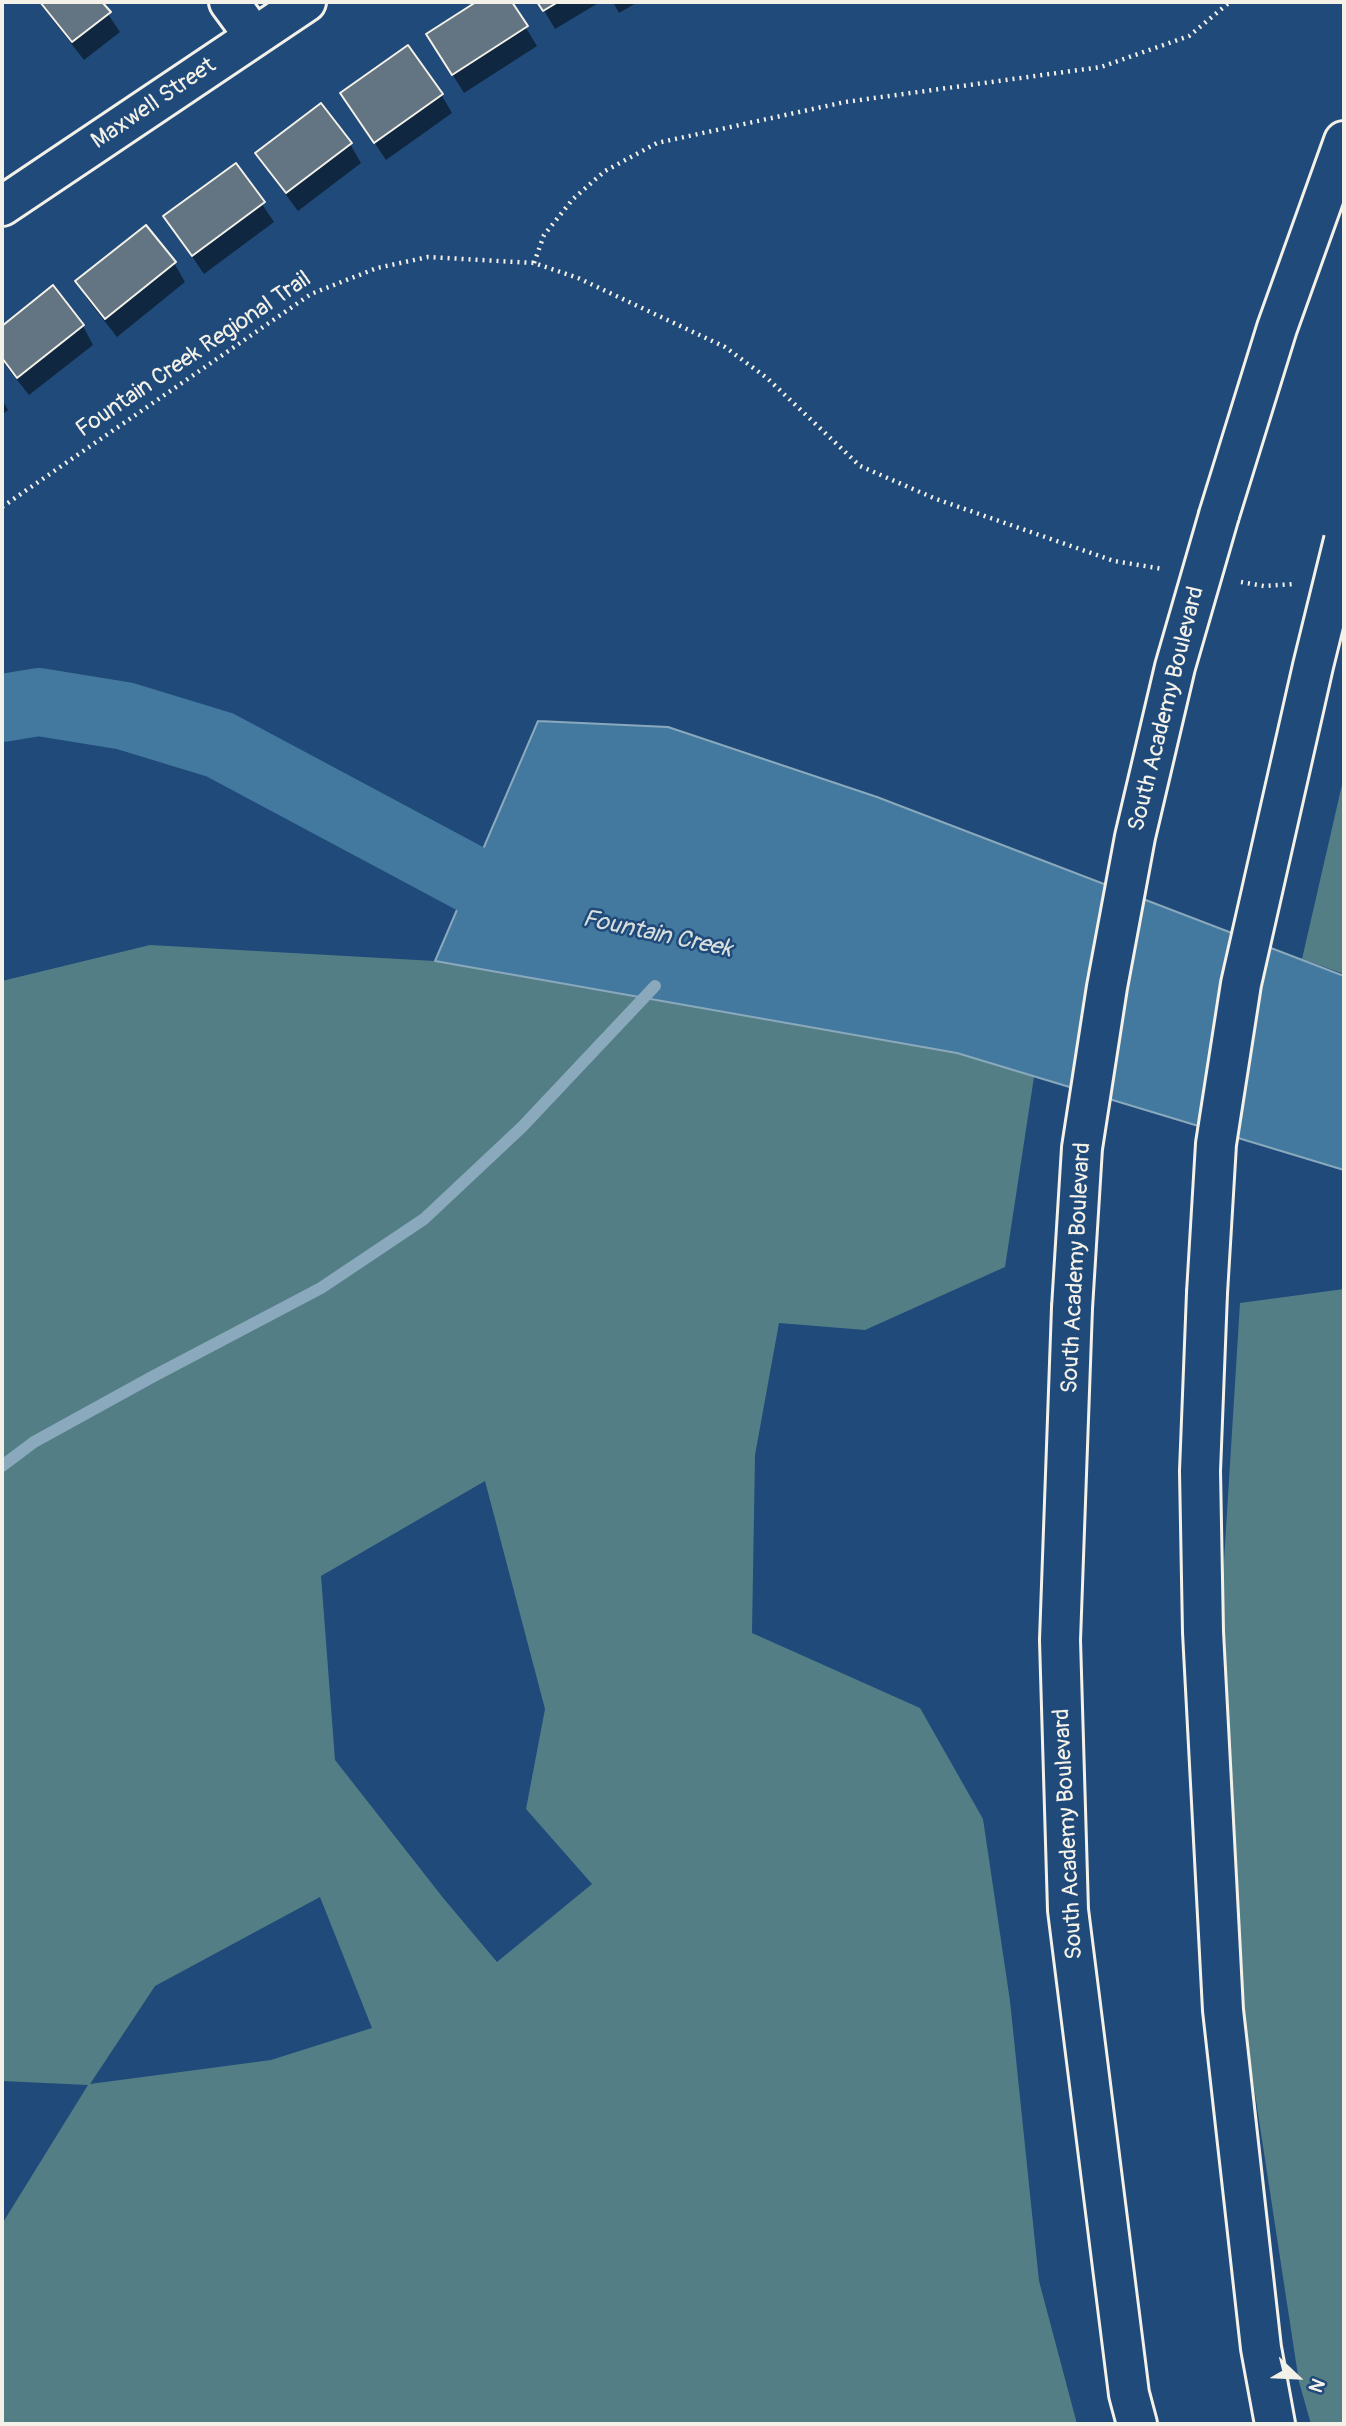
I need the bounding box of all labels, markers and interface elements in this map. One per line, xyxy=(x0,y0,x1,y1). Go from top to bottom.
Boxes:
street label: Maxwell Street xyxy=(87,52,221,156)
street label: Fountain Creek Regional Trail xyxy=(71,266,317,444)
street label: South Academy Boulevard xyxy=(1123,584,1211,834)
water label: Fountain Creek xyxy=(580,905,734,965)
street label: South Academy Boulevard xyxy=(1057,1142,1097,1394)
street label: South Academy Boulevard xyxy=(1049,1708,1089,1960)
north arrow xyxy=(1262,2342,1332,2412)
text: N xyxy=(1303,2375,1330,2396)

